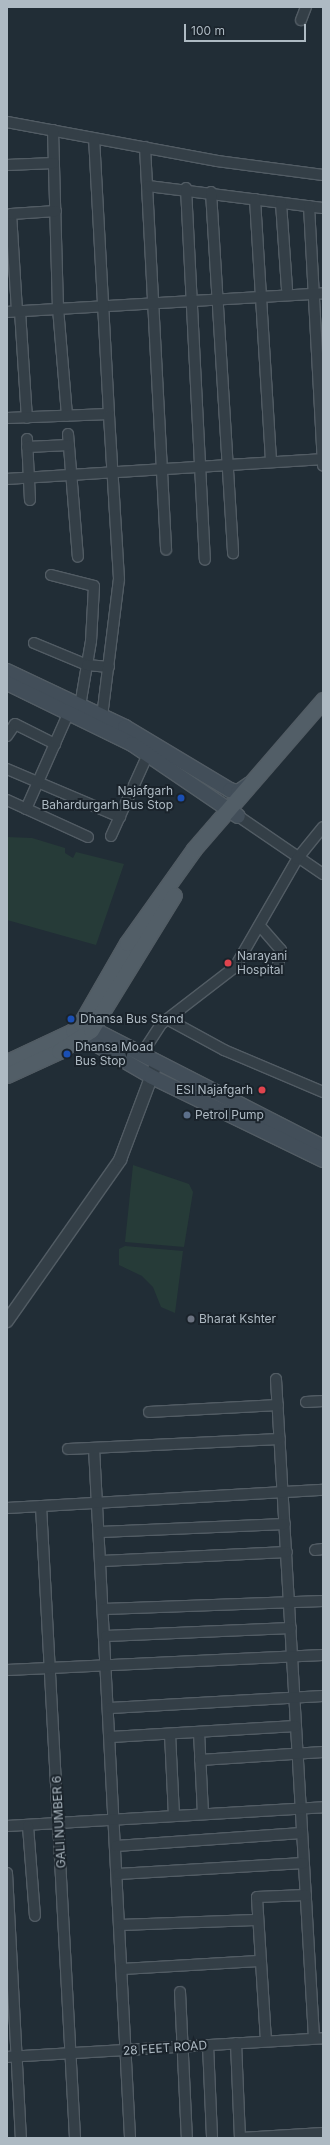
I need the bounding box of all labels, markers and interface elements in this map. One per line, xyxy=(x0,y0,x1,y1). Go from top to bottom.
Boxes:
scale bar xyxy=(186,16,308,42)
text: 100 m xyxy=(191,23,225,38)
place label: Najafgarh Bahardurgarh Bus Stop xyxy=(42,784,173,812)
marker: Najafgarh Bahardurgarh Bus Stop xyxy=(176,793,186,803)
place label: Narayani Hospital xyxy=(237,949,287,977)
marker: Narayani Hospital xyxy=(222,957,234,969)
place label: Dhansa Bus Stand xyxy=(80,1012,184,1026)
marker: Dhansa Bus Stand xyxy=(65,1013,77,1025)
place label: Dhansa Moad Bus Stop xyxy=(75,1040,153,1068)
marker: Dhansa Moad Bus Stop xyxy=(62,1049,72,1059)
place label: ESI Najafgarh xyxy=(176,1083,253,1097)
marker: ESI Najafgarh xyxy=(256,1084,268,1096)
place label: Petrol Pump xyxy=(195,1108,264,1122)
marker: Petrol Pump xyxy=(182,1110,192,1120)
place label: Bharat Kshter xyxy=(199,1312,276,1326)
marker: Bharat Kshter xyxy=(186,1314,196,1324)
street label: GALI NUMBER 6 xyxy=(49,1775,69,1869)
street label: 28 FEET ROAD xyxy=(123,2038,207,2058)

